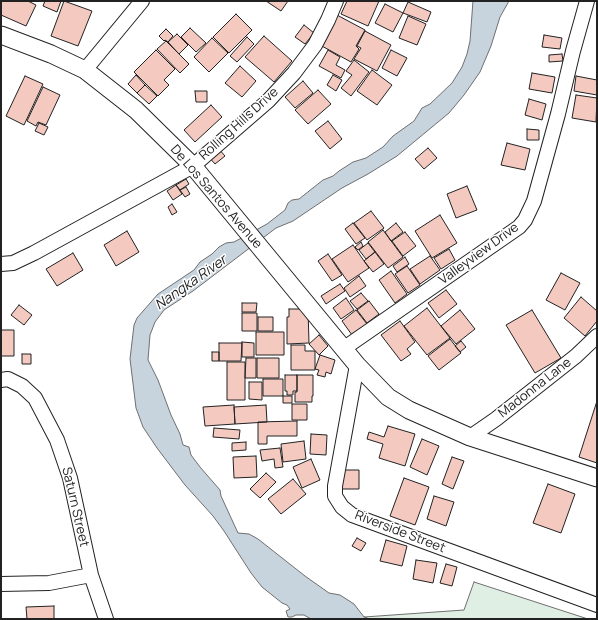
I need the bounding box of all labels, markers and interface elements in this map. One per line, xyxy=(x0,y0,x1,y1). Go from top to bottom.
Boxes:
street label: Rolling Hills Drive xyxy=(196,84,282,164)
street label: De Los Santos Avenue xyxy=(167,142,265,252)
street label: Valleyview Drive xyxy=(436,220,522,288)
water label: Nangka River xyxy=(152,252,230,314)
street label: Madonna Lane xyxy=(496,355,574,421)
street label: Saturn Street xyxy=(58,466,92,548)
street label: Riverside Street xyxy=(353,508,447,556)

